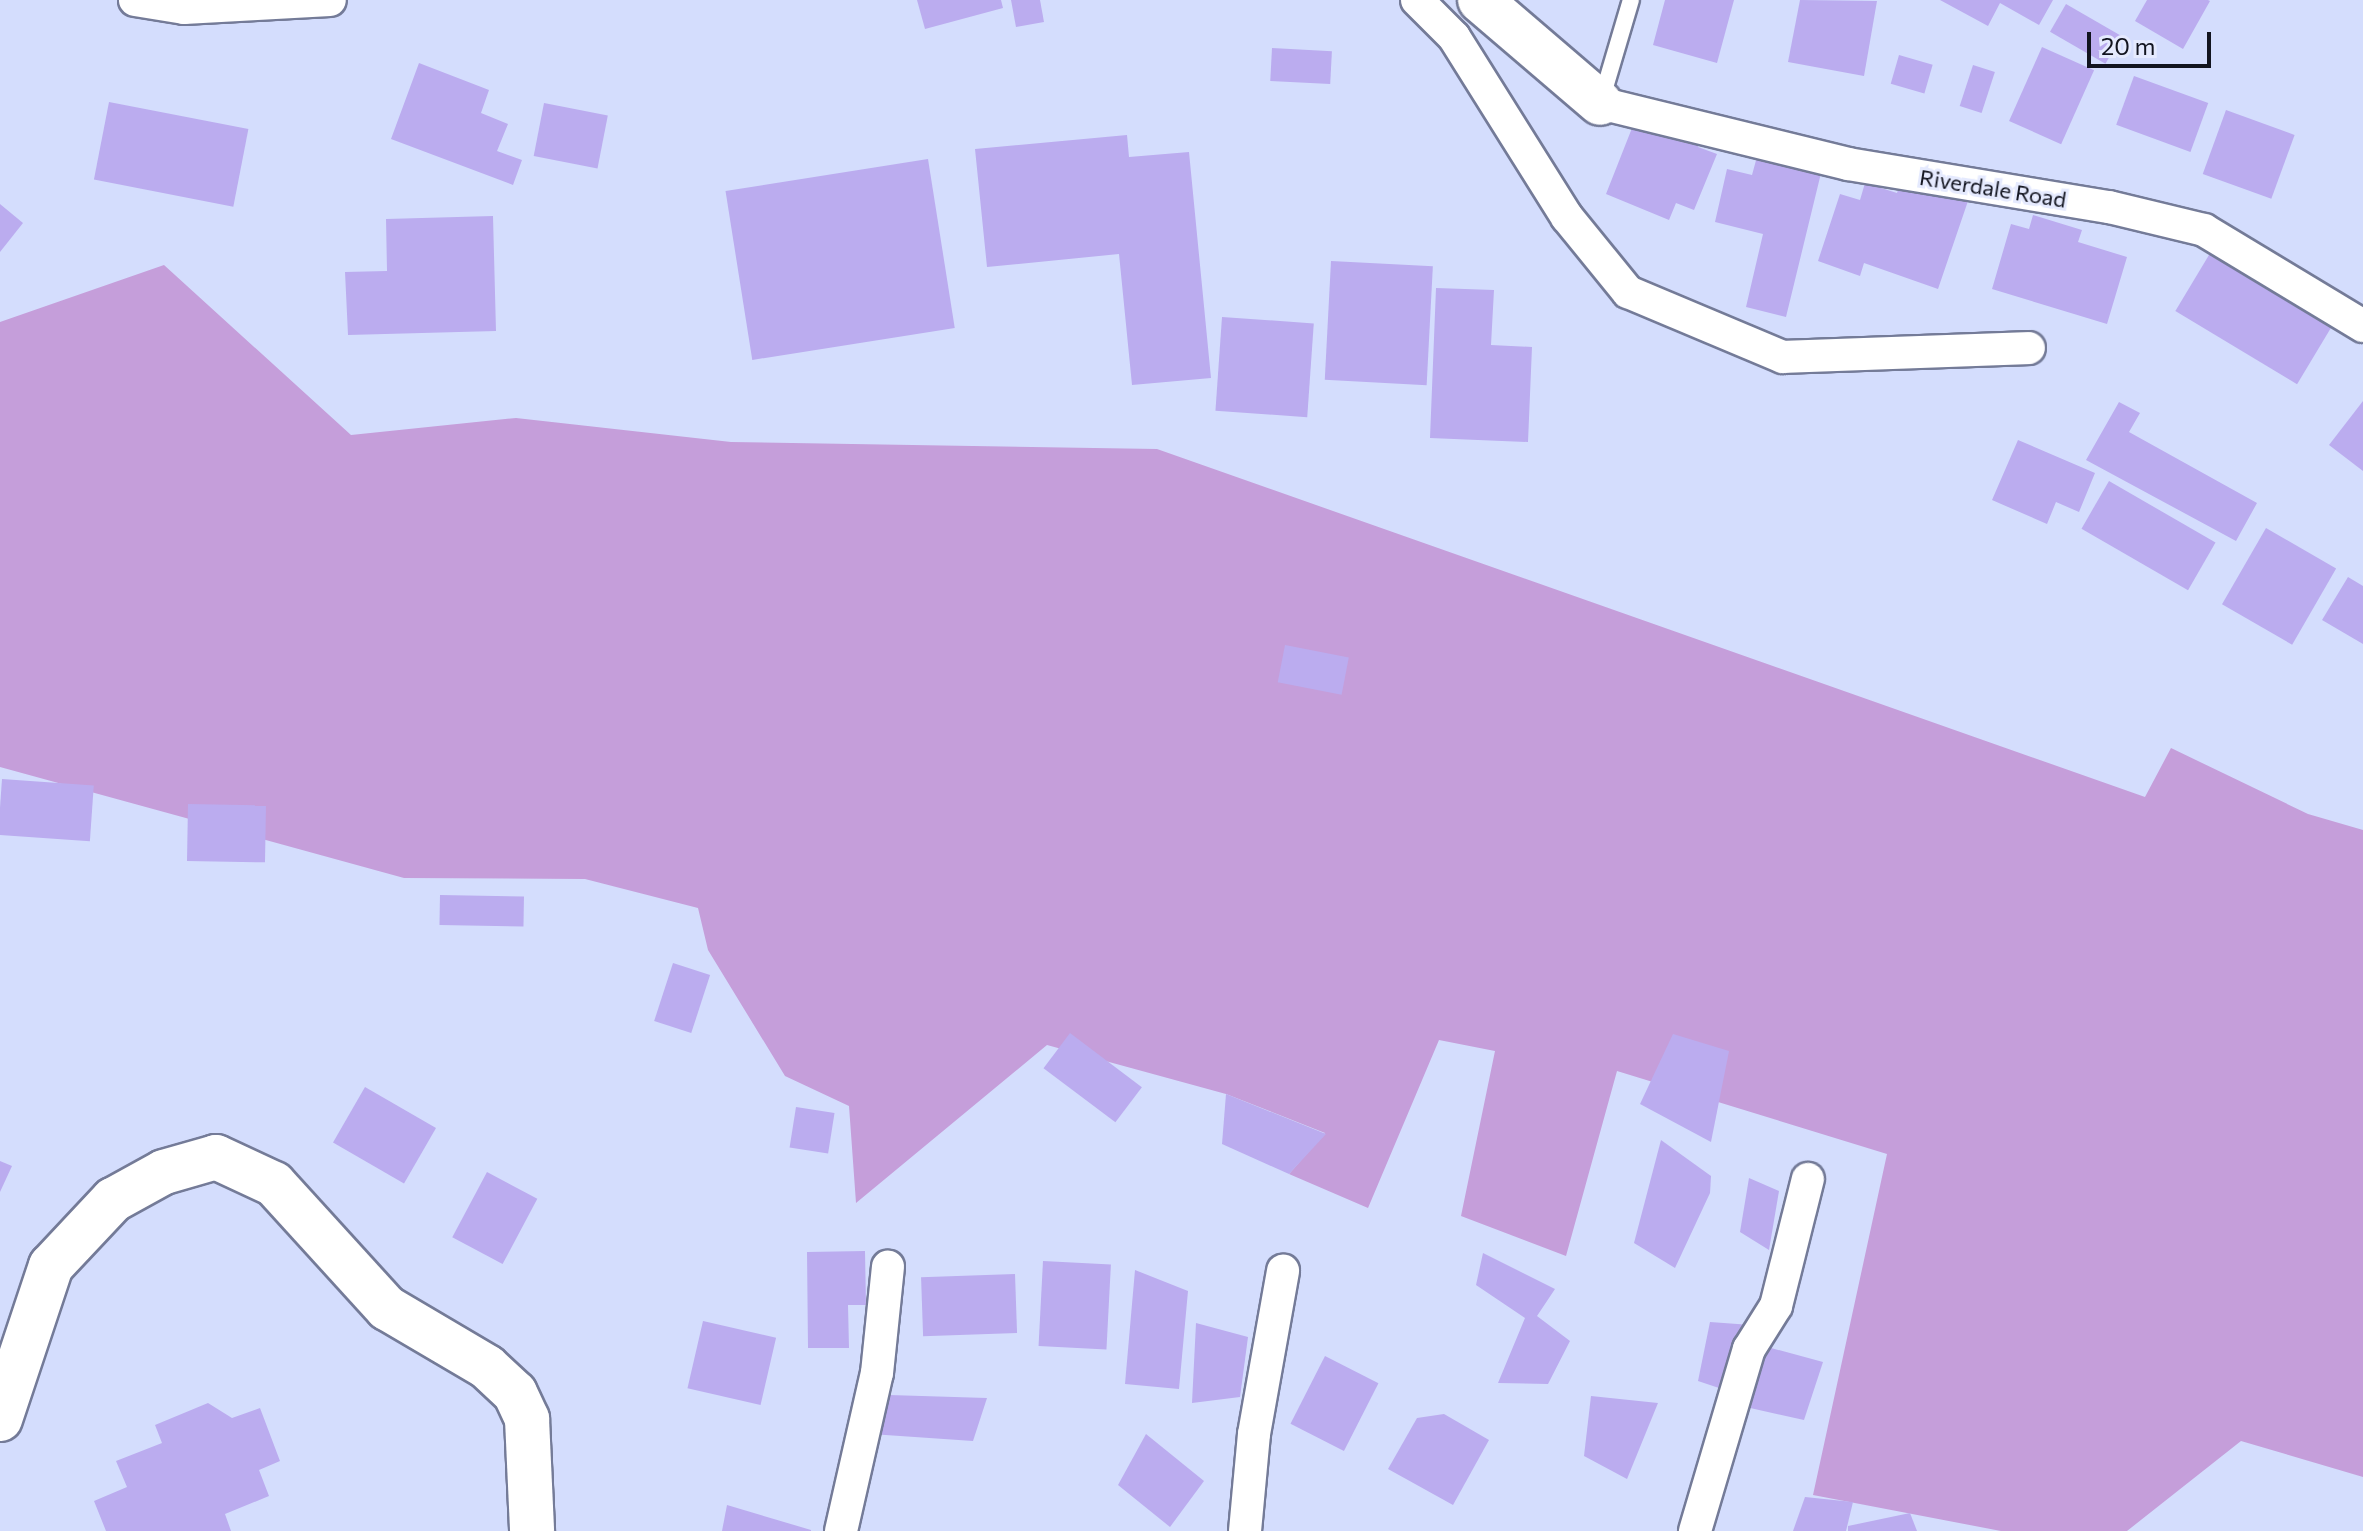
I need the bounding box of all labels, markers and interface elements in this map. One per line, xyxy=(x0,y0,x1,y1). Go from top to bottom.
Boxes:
scale bar xyxy=(2091,16,2215,66)
text: 20 m xyxy=(2101,31,2155,60)
street label: Riverdale Road xyxy=(1918,163,2068,213)

